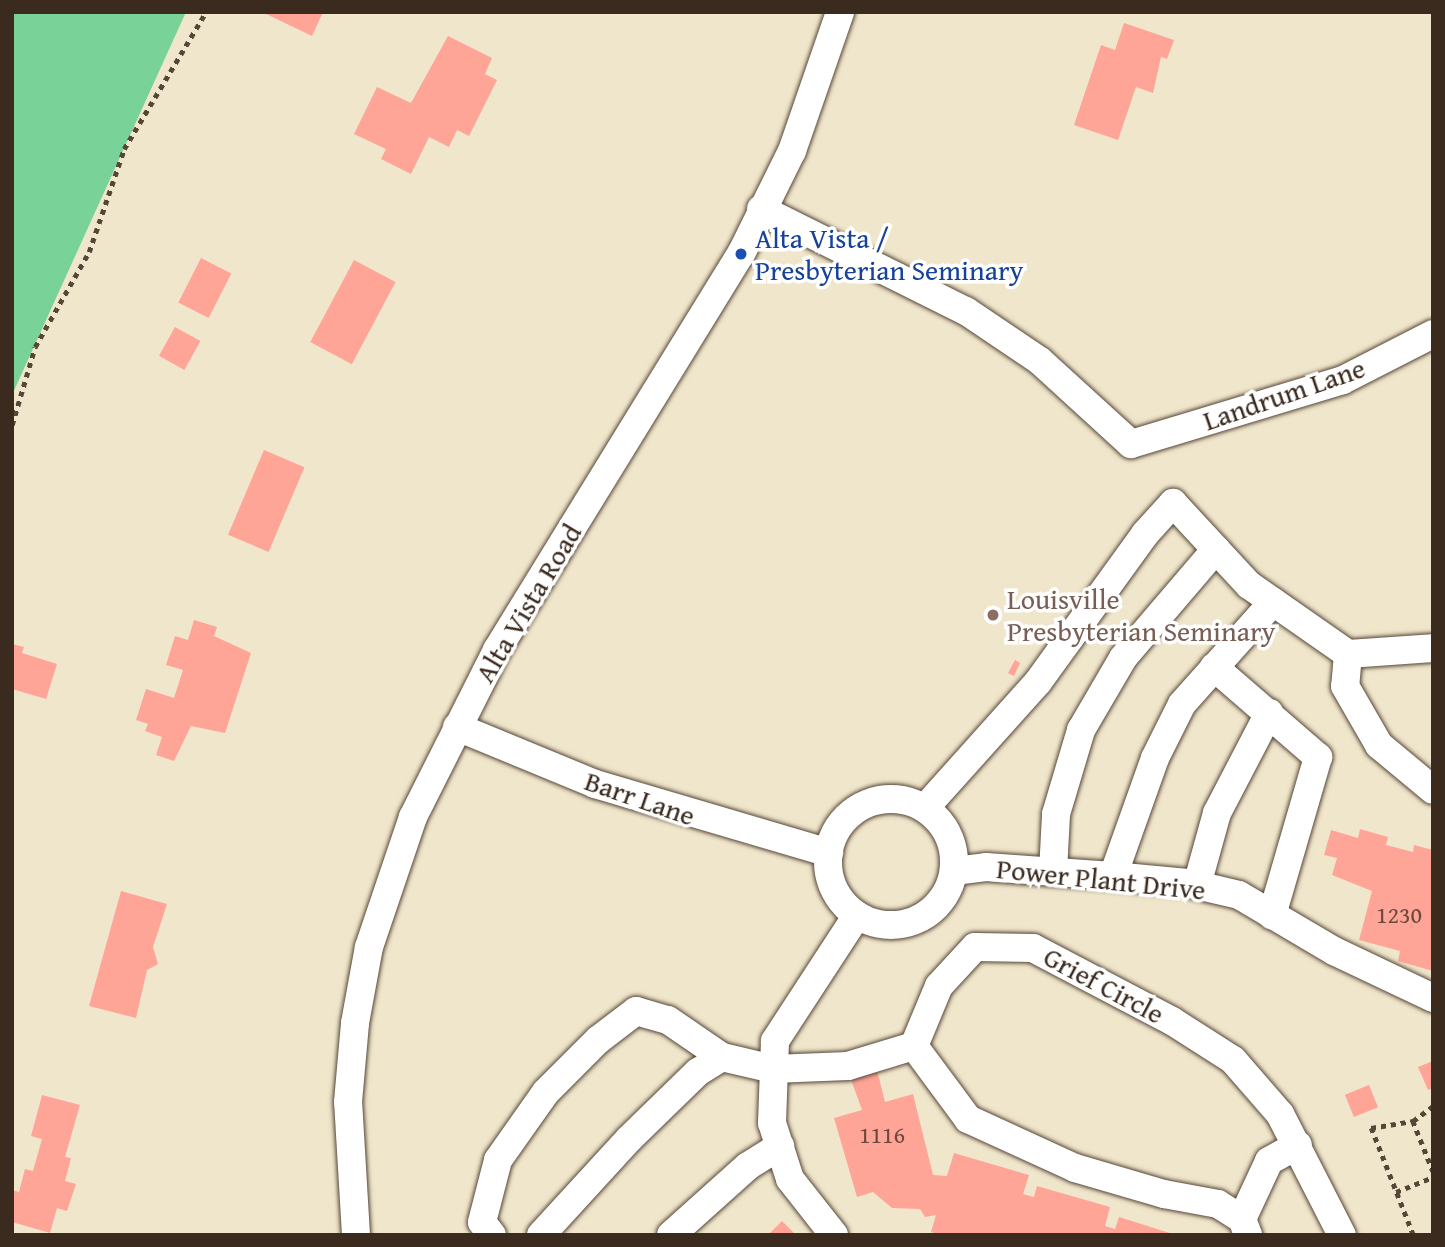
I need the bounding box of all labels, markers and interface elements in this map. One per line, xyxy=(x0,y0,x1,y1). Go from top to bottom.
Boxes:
place label: Alta Vista / Presbyterian Seminary xyxy=(755,221,1023,287)
marker: Alta Vista / Presbyterian Seminary xyxy=(733,246,749,262)
street label: Landrum Lane xyxy=(1199,351,1369,437)
street label: Alta Vista Road xyxy=(467,517,589,689)
place label: Louisville Presbyterian Seminary xyxy=(1007,582,1275,648)
marker: Louisville Presbyterian Seminary xyxy=(985,607,1001,623)
street label: Barr Lane xyxy=(581,764,699,832)
street label: Power Plant Drive xyxy=(995,851,1207,907)
house number: 1230 xyxy=(1376,901,1422,929)
street label: Grief Circle xyxy=(1038,939,1170,1031)
house number: 1116 xyxy=(859,1121,905,1149)

